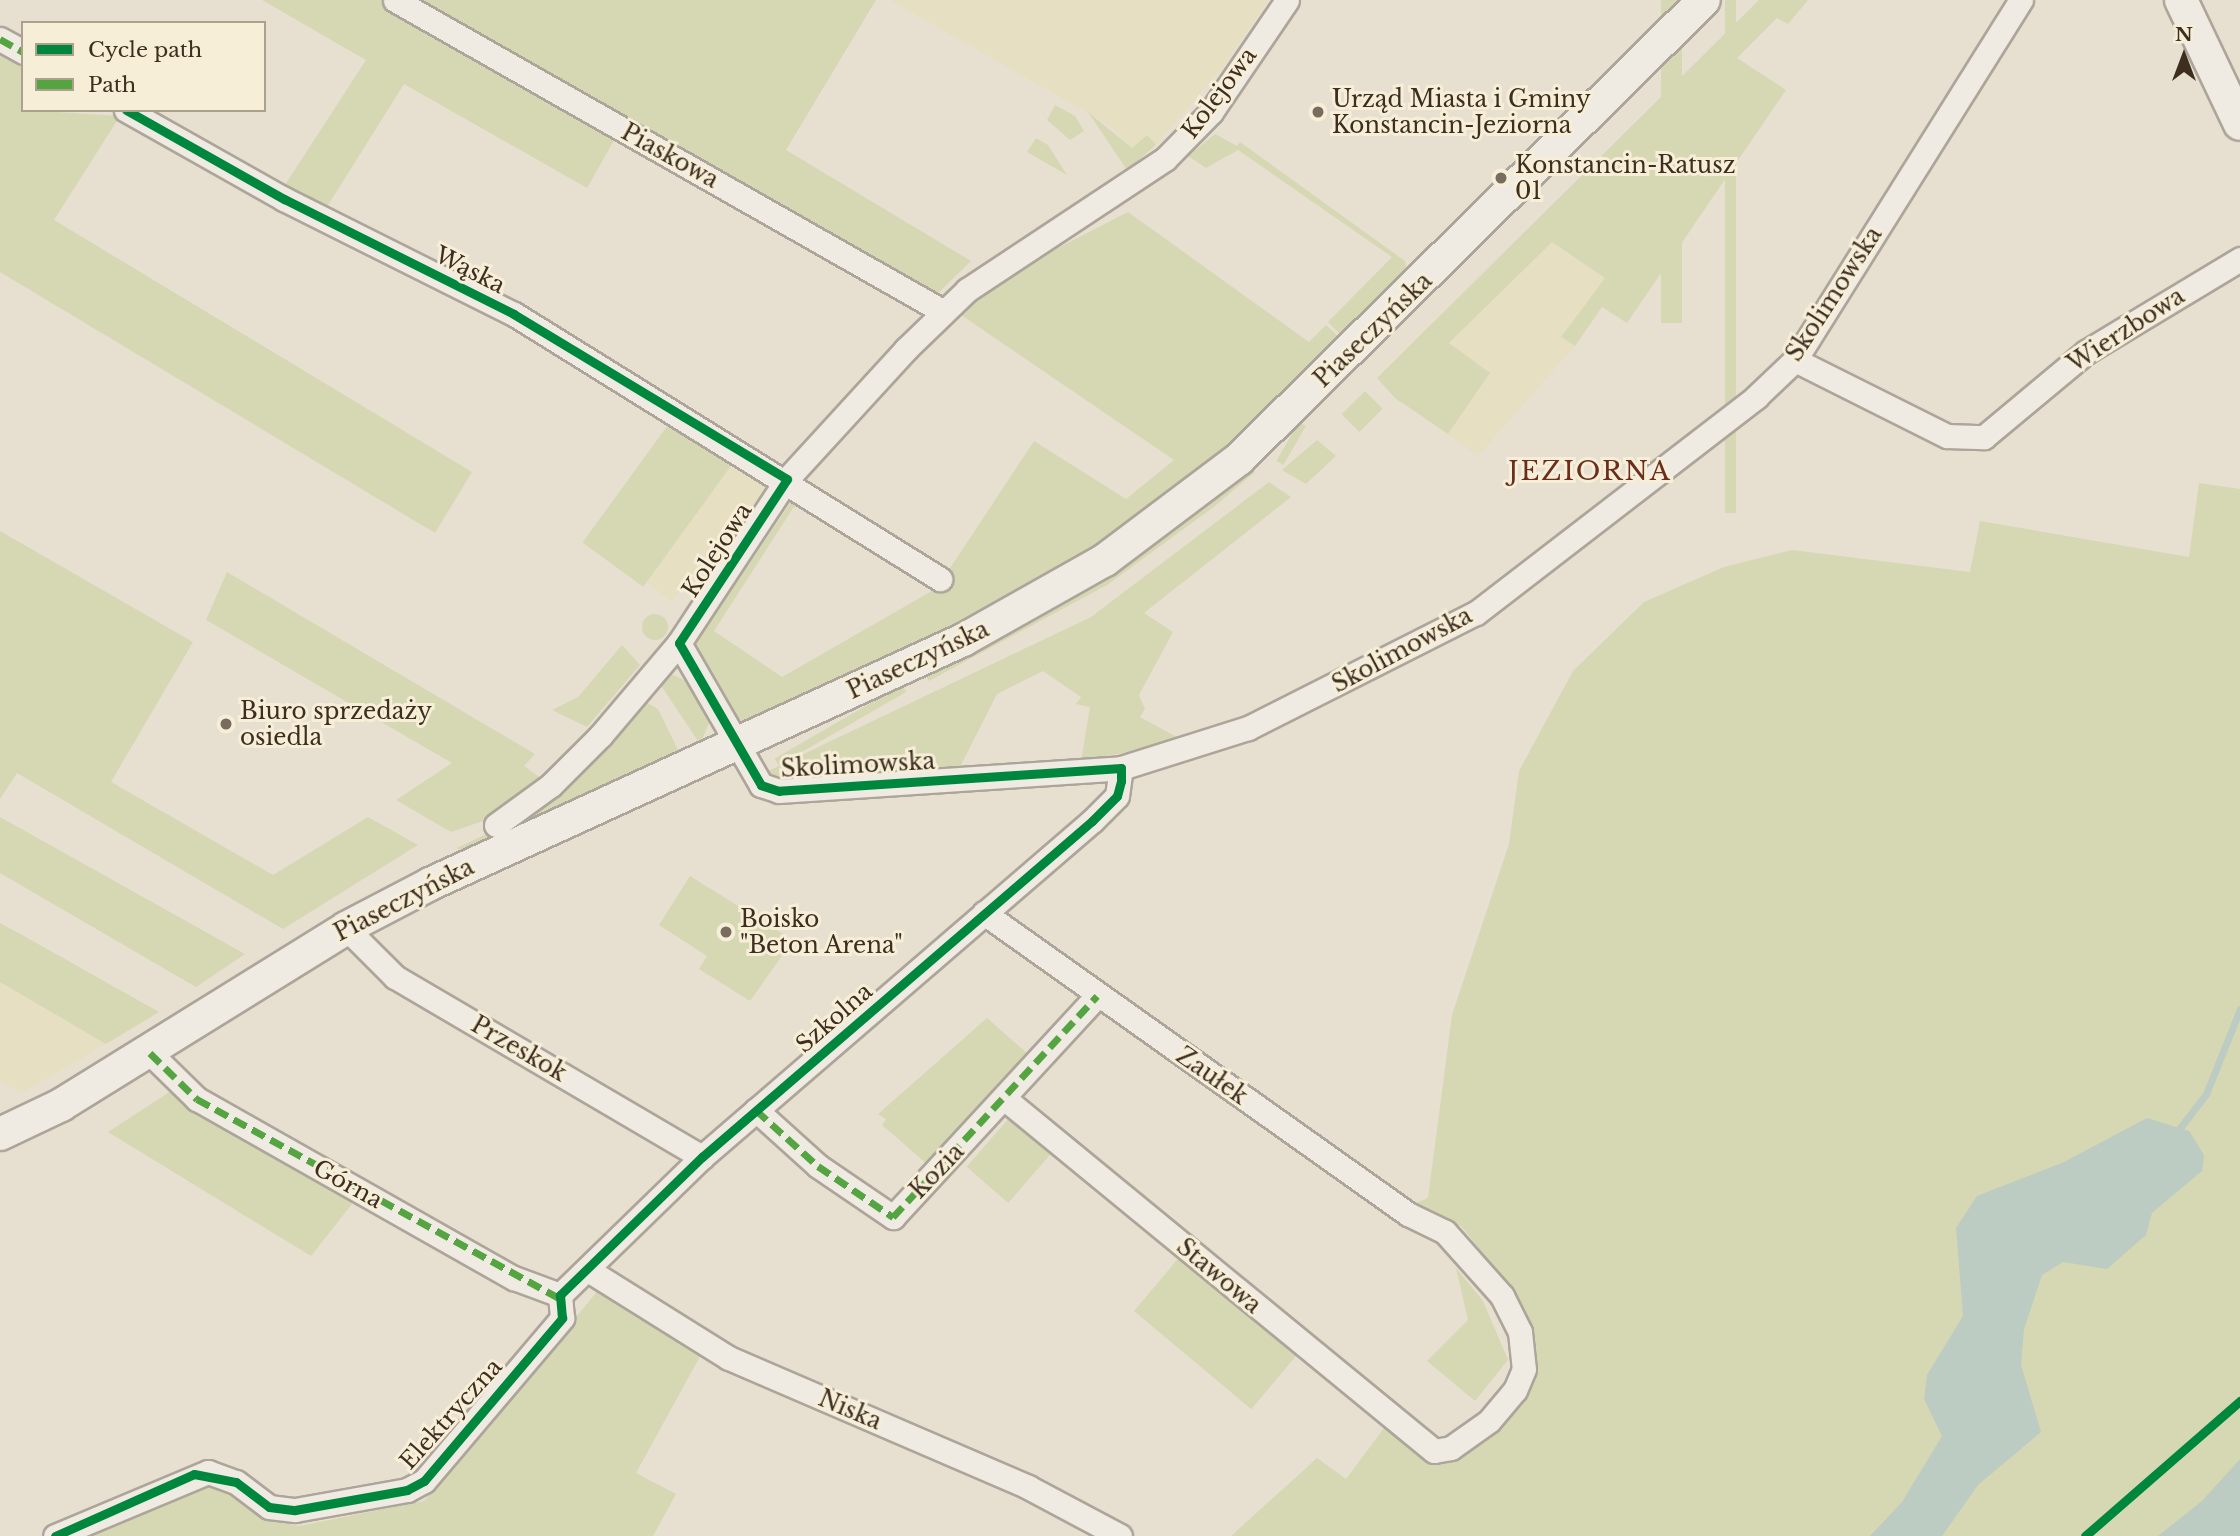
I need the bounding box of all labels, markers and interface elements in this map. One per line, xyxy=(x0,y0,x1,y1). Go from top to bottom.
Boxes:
legend xyxy=(21,21,266,112)
north arrow xyxy=(2149,21,2219,91)
text: N xyxy=(2175,23,2193,46)
text: Cycle path xyxy=(88,37,202,63)
street label: Kolejowa xyxy=(1176,42,1262,144)
text: Path xyxy=(88,72,136,98)
place label: Urząd Miasta i Gminy Konstancin-Jeziorna xyxy=(1332,85,1591,139)
marker: Urząd Miasta i Gminy Konstancin-Jeziorna xyxy=(1310,104,1326,120)
street label: Piaskowa xyxy=(617,118,723,194)
place label: Konstancin-Ratusz 01 xyxy=(1515,151,1736,205)
marker: Konstancin-Ratusz 01 xyxy=(1493,170,1509,186)
street label: Skolimowska xyxy=(1780,222,1888,366)
street label: Wąska xyxy=(430,241,510,299)
street label: Piaseczyńska xyxy=(1308,267,1438,393)
street label: Wierzbowa xyxy=(2063,282,2189,378)
district label: JEZIORNA xyxy=(1509,456,1671,488)
street label: Kolejowa xyxy=(676,498,758,602)
street label: Skolimowska xyxy=(1327,602,1477,698)
street label: Piaseczyńska xyxy=(843,615,993,705)
place label: Biuro sprzedaży osiedla xyxy=(240,697,432,751)
marker: Biuro sprzedaży osiedla xyxy=(218,716,234,732)
street label: Skolimowska xyxy=(780,747,936,783)
street label: Piaseczyńska xyxy=(330,853,478,947)
place label: Boisko "Beton Arena" xyxy=(740,905,904,959)
marker: Boisko "Beton Arena" xyxy=(718,924,734,940)
street label: Szkolna xyxy=(790,977,878,1059)
street label: Przeskok xyxy=(466,1011,572,1087)
street label: Zaułek xyxy=(1171,1042,1253,1110)
street label: Kozia xyxy=(904,1138,970,1204)
street label: Górna xyxy=(309,1154,387,1214)
street label: Stawowa xyxy=(1171,1233,1267,1319)
street label: Elektryczna xyxy=(394,1353,508,1475)
street label: Niska xyxy=(814,1384,886,1436)

